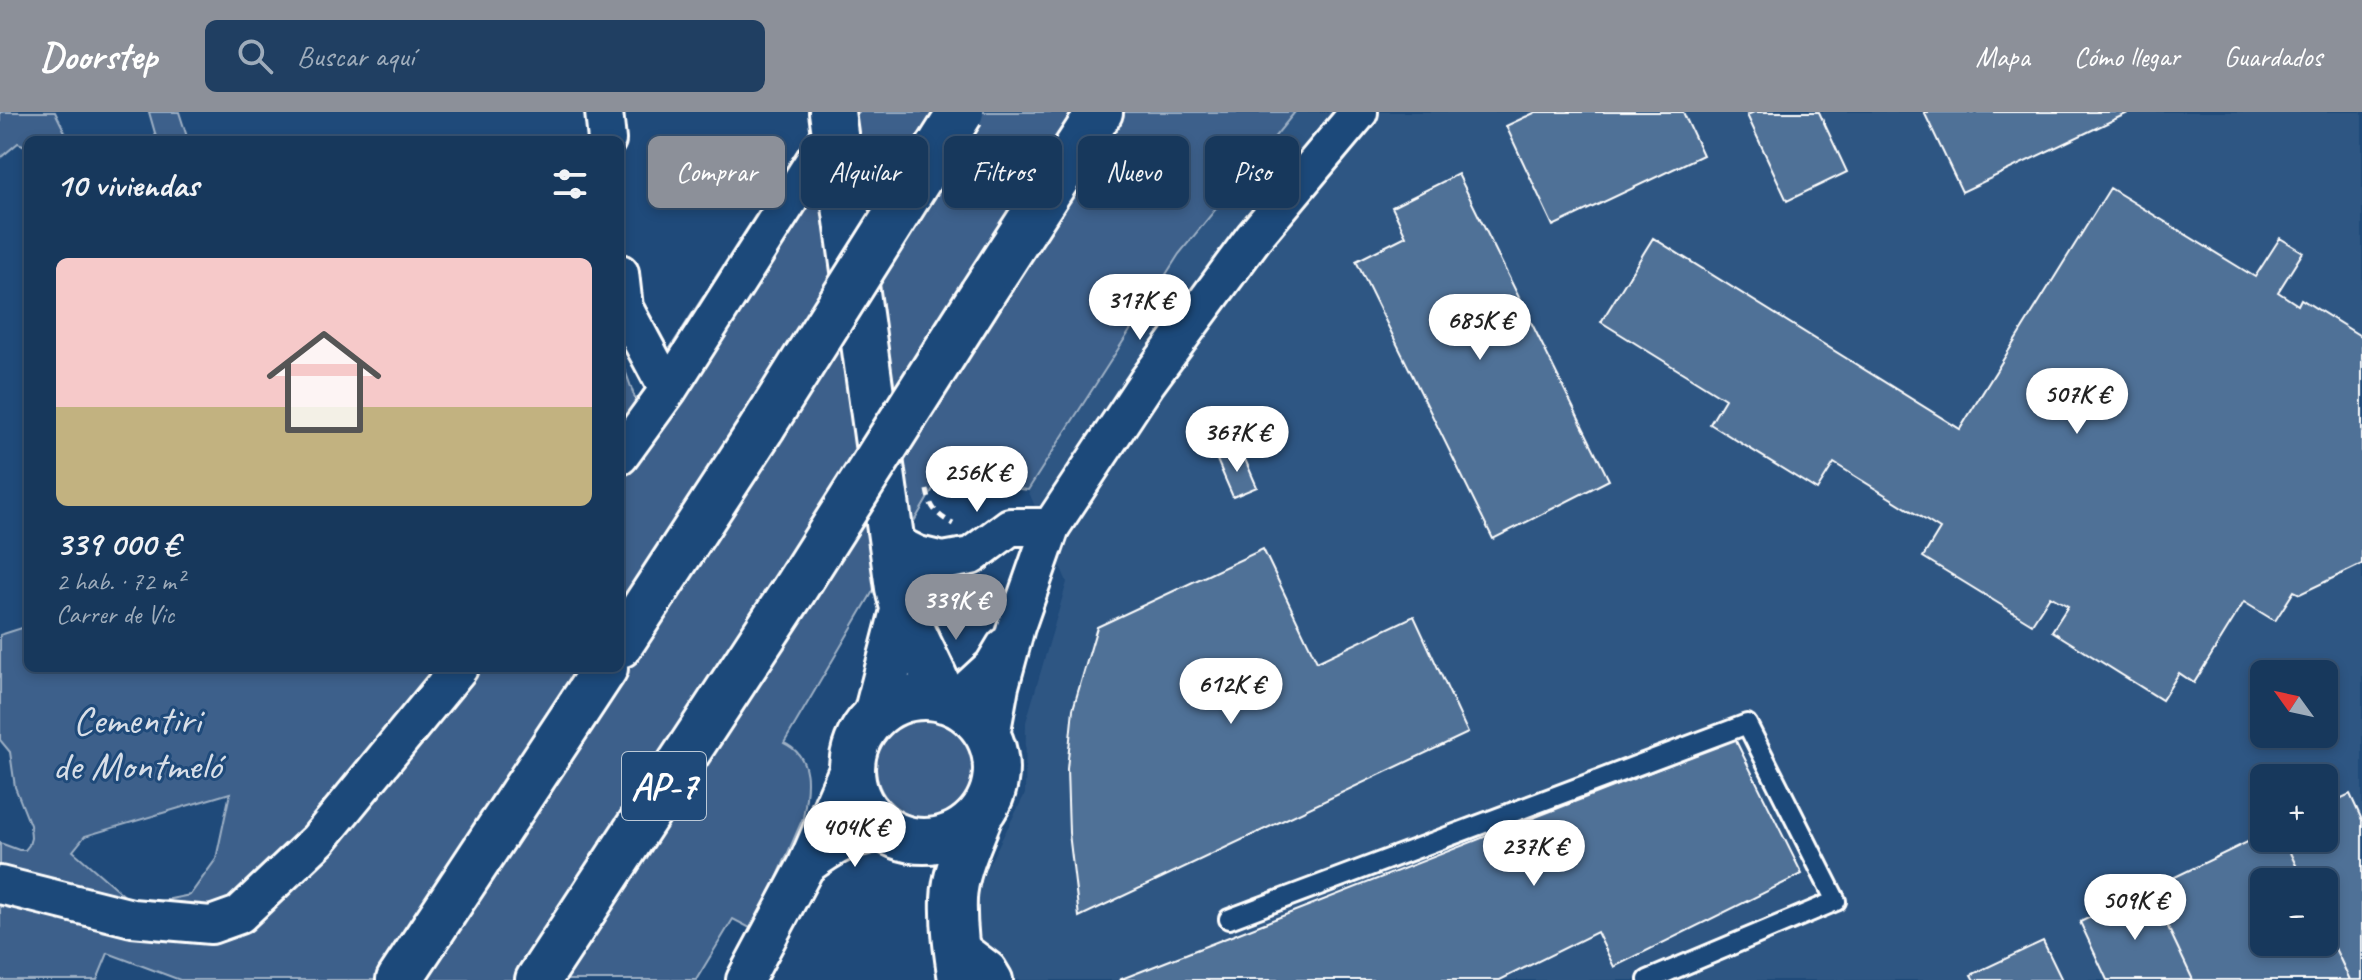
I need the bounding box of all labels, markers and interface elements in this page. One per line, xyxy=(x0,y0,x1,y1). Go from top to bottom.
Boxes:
search box xyxy=(205,20,765,92)
text: Doorstep xyxy=(40,33,157,80)
icon: search xyxy=(233,34,277,78)
text: Buscar aquí xyxy=(297,37,414,75)
text: Mapa xyxy=(1975,39,2030,74)
text: Cómo llegar xyxy=(2074,39,2180,74)
text: Guardados xyxy=(2224,39,2322,74)
chip: Comprar xyxy=(648,136,785,208)
chip: Alquilar xyxy=(801,136,928,208)
chip: Filtros xyxy=(944,136,1062,208)
chip: Nuevo xyxy=(1078,136,1189,208)
chip: Piso xyxy=(1205,136,1299,208)
icon: filters xyxy=(548,162,592,206)
text: 10 viviendas xyxy=(56,163,199,206)
pin: 317K € xyxy=(1075,274,1205,342)
text: 317K € xyxy=(1107,283,1173,316)
pin: 685K € xyxy=(1415,294,1545,362)
text: 685K € xyxy=(1447,303,1513,336)
icon: home xyxy=(252,310,396,454)
pin: 507K € xyxy=(2012,368,2142,436)
text: 507K € xyxy=(2044,377,2110,410)
pin: 367K € xyxy=(1172,406,1302,474)
text: 367K € xyxy=(1204,415,1270,448)
pin: 256K € xyxy=(912,446,1042,514)
text: 256K € xyxy=(944,455,1010,488)
text: 339 000 € xyxy=(56,522,179,565)
text: 2 hab. · 72 m² xyxy=(56,565,184,598)
pin: 339K € xyxy=(891,574,1021,642)
text: 339K € xyxy=(923,583,989,616)
text: Carrer de Vic xyxy=(56,598,174,631)
pin: 612K € xyxy=(1166,658,1296,726)
north arrow xyxy=(2250,660,2338,748)
map controls xyxy=(2250,660,2338,956)
text: 612K € xyxy=(1198,667,1264,700)
park label: Cementiri de Montmeló xyxy=(53,695,226,791)
road number: AP-7 xyxy=(622,752,706,820)
button: + xyxy=(2250,764,2338,852)
pin: 404K € xyxy=(790,801,920,869)
text: 404K € xyxy=(822,810,888,843)
pin: 237K € xyxy=(1469,820,1599,888)
text: 237K € xyxy=(1501,829,1567,862)
button: − xyxy=(2250,868,2338,956)
pin: 509K € xyxy=(2070,874,2200,942)
text: 509K € xyxy=(2102,883,2168,916)

